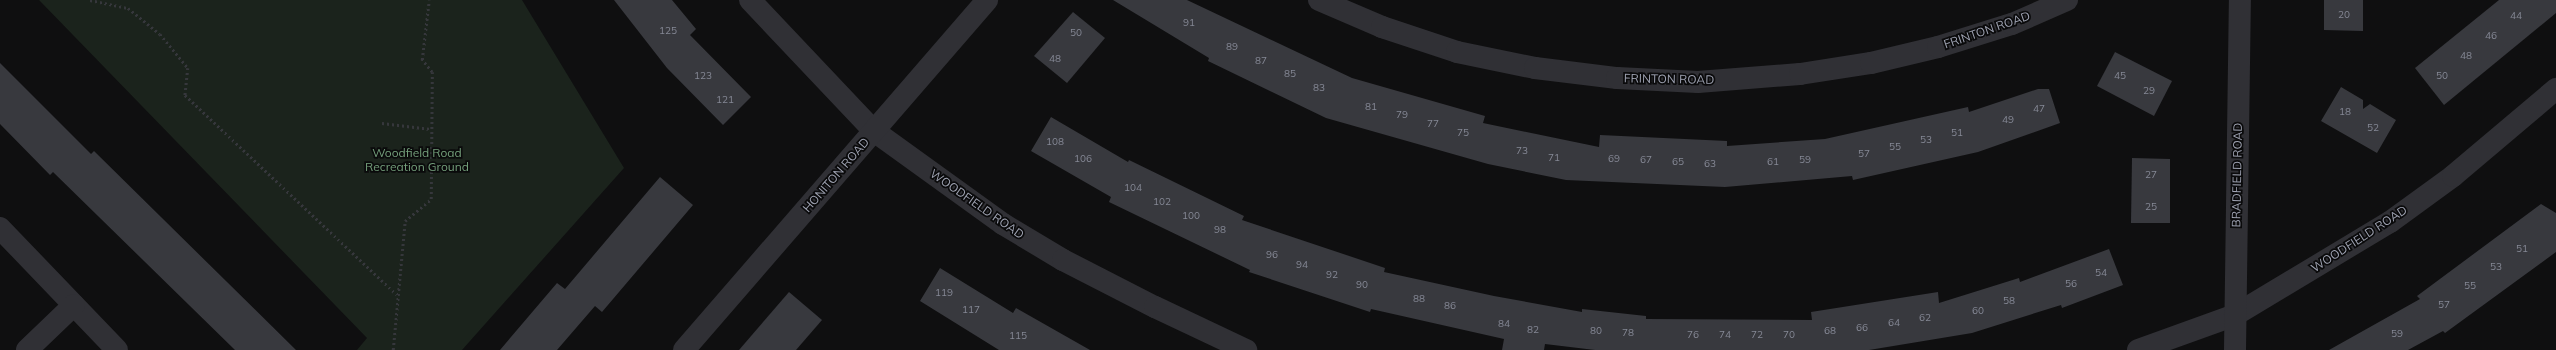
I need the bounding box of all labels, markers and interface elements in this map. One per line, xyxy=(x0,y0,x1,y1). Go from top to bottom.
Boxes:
street label: FRINTON ROAD xyxy=(1942,8,2032,52)
house number: 20 xyxy=(2338,9,2350,21)
house number: 44 xyxy=(2510,10,2522,22)
house number: 91 xyxy=(1183,17,1195,29)
house number: 125 xyxy=(659,25,677,37)
house number: 50 xyxy=(1070,27,1082,39)
house number: 46 xyxy=(2485,30,2497,42)
house number: 89 xyxy=(1226,41,1238,53)
house number: 48 xyxy=(2460,50,2472,62)
house number: 48 xyxy=(1049,53,1061,65)
house number: 87 xyxy=(1255,55,1267,67)
house number: 85 xyxy=(1284,68,1296,80)
house number: 123 xyxy=(694,70,712,82)
house number: 45 xyxy=(2114,70,2126,82)
house number: 50 xyxy=(2436,70,2448,82)
street label: FRINTON ROAD xyxy=(1624,71,1714,87)
house number: 83 xyxy=(1313,82,1325,94)
house number: 29 xyxy=(2143,85,2155,97)
house number: 121 xyxy=(716,94,734,106)
house number: 81 xyxy=(1365,101,1377,113)
house number: 47 xyxy=(2033,103,2045,115)
house number: 18 xyxy=(2339,106,2351,118)
house number: 79 xyxy=(1396,109,1408,121)
house number: 49 xyxy=(2002,114,2014,126)
house number: 77 xyxy=(1427,118,1439,130)
street label: BRADFIELD ROAD xyxy=(2229,122,2245,228)
house number: 52 xyxy=(2367,122,2379,134)
house number: 75 xyxy=(1457,127,1469,139)
house number: 51 xyxy=(1951,127,1963,139)
house number: 53 xyxy=(1920,134,1932,146)
street label: HONITON ROAD xyxy=(800,135,872,215)
house number: 108 xyxy=(1046,136,1064,148)
house number: 55 xyxy=(1889,141,1901,153)
house number: 73 xyxy=(1516,145,1528,157)
park label: Woodfield Road Recreation Ground xyxy=(365,146,469,174)
house number: 57 xyxy=(1858,148,1870,160)
house number: 71 xyxy=(1548,152,1560,164)
house number: 106 xyxy=(1074,153,1092,165)
house number: 69 xyxy=(1608,153,1620,165)
house number: 67 xyxy=(1640,154,1652,166)
house number: 59 xyxy=(1799,154,1811,166)
house number: 65 xyxy=(1672,156,1684,168)
house number: 61 xyxy=(1767,156,1779,168)
house number: 63 xyxy=(1704,158,1716,170)
street label: WOODFIELD ROAD xyxy=(927,166,1027,242)
house number: 27 xyxy=(2145,169,2157,181)
house number: 104 xyxy=(1124,182,1142,194)
house number: 102 xyxy=(1153,196,1171,208)
house number: 25 xyxy=(2145,201,2157,213)
street label: WOODFIELD ROAD xyxy=(2308,203,2410,275)
house number: 100 xyxy=(1182,210,1200,222)
house number: 98 xyxy=(1214,224,1226,236)
house number: 51 xyxy=(2516,243,2528,255)
house number: 96 xyxy=(1266,249,1278,261)
house number: 94 xyxy=(1296,259,1308,271)
house number: 53 xyxy=(2490,261,2502,273)
house number: 54 xyxy=(2095,267,2107,279)
house number: 92 xyxy=(1326,269,1338,281)
house number: 56 xyxy=(2065,278,2077,290)
house number: 90 xyxy=(1356,279,1368,291)
house number: 55 xyxy=(2464,280,2476,292)
house number: 119 xyxy=(935,287,953,299)
house number: 88 xyxy=(1413,293,1425,305)
house number: 58 xyxy=(2003,295,2015,307)
house number: 57 xyxy=(2438,299,2450,311)
house number: 86 xyxy=(1444,300,1456,312)
house number: 117 xyxy=(962,304,980,316)
house number: 60 xyxy=(1972,305,1984,317)
house number: 62 xyxy=(1919,312,1931,324)
house number: 64 xyxy=(1888,317,1900,329)
house number: 84 xyxy=(1498,318,1510,330)
house number: 66 xyxy=(1856,322,1868,334)
house number: 82 xyxy=(1527,324,1539,336)
house number: 80 xyxy=(1590,325,1602,337)
house number: 68 xyxy=(1824,325,1836,337)
house number: 78 xyxy=(1622,327,1634,339)
house number: 59 xyxy=(2391,328,2403,340)
house number: 76 xyxy=(1687,329,1699,341)
house number: 74 xyxy=(1719,329,1731,341)
house number: 72 xyxy=(1751,329,1763,341)
house number: 70 xyxy=(1783,329,1795,341)
house number: 115 xyxy=(1009,330,1027,342)

